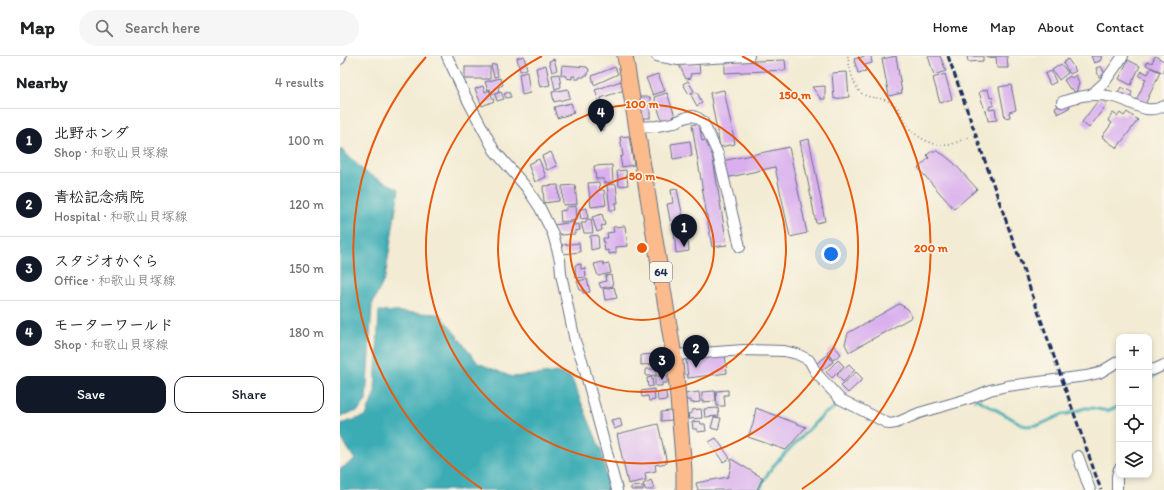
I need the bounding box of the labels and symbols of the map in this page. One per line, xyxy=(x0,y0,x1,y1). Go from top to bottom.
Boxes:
text: 150 m xyxy=(779,88,812,102)
text: 100 m xyxy=(625,97,659,111)
pin: 4 xyxy=(588,99,614,132)
text: 50 m xyxy=(629,169,656,183)
pin: 1 xyxy=(671,214,697,247)
centre of rings xyxy=(635,241,649,255)
text: 200 m xyxy=(914,241,949,255)
your location xyxy=(821,244,841,264)
road number: 64 xyxy=(650,262,672,282)
pin: 2 xyxy=(683,335,709,368)
pin: 3 xyxy=(649,347,675,380)

